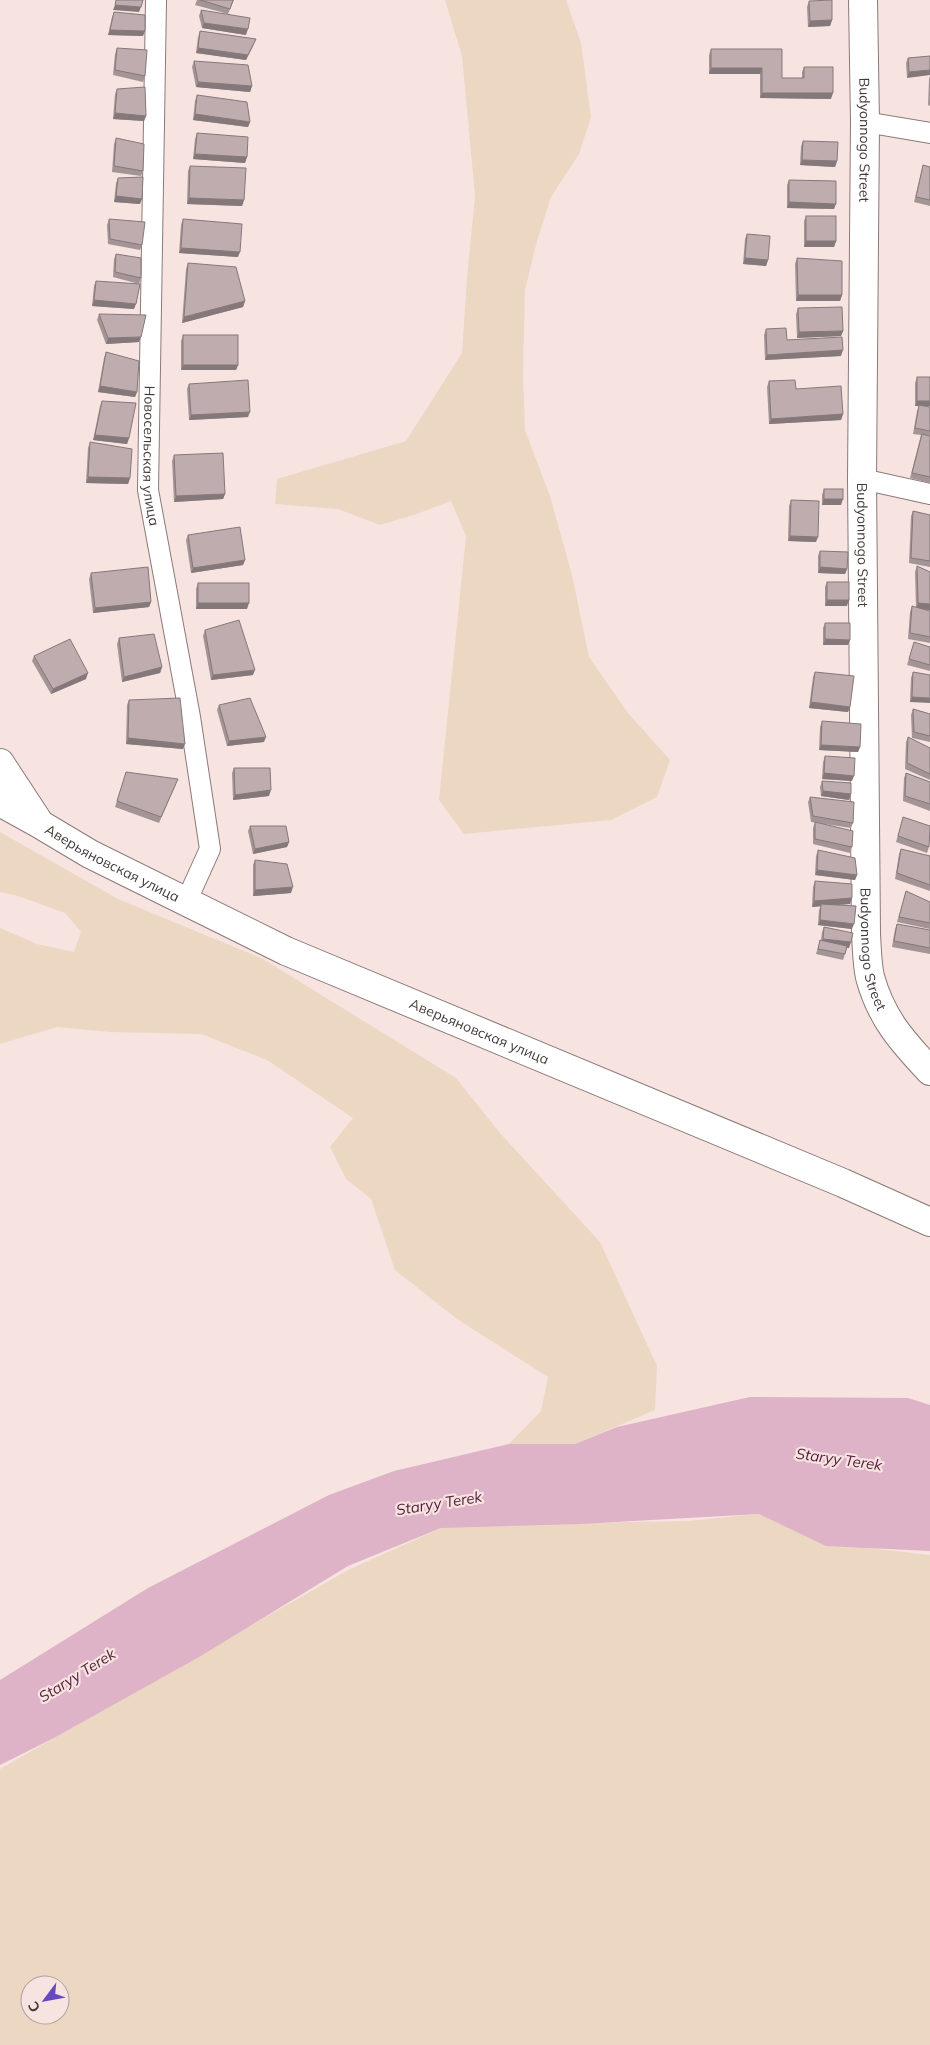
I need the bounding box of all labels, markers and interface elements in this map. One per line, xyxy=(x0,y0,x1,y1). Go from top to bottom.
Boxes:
street label: Budyonnogo Street xyxy=(855,78,874,202)
street label: Новосельская улица xyxy=(139,385,163,527)
street label: Budyonnogo Street xyxy=(853,483,872,607)
street label: Аверьяновская улица xyxy=(42,820,183,906)
street label: Budyonnogo Street xyxy=(857,888,891,1014)
street label: Аверьяновская улица xyxy=(407,994,552,1069)
water label: Staryy Terek xyxy=(795,1444,885,1475)
water label: Staryy Terek xyxy=(395,1487,485,1519)
water label: Staryy Terek xyxy=(35,1643,120,1706)
north arrow xyxy=(20,1975,70,2025)
text: С xyxy=(24,1998,44,2016)

